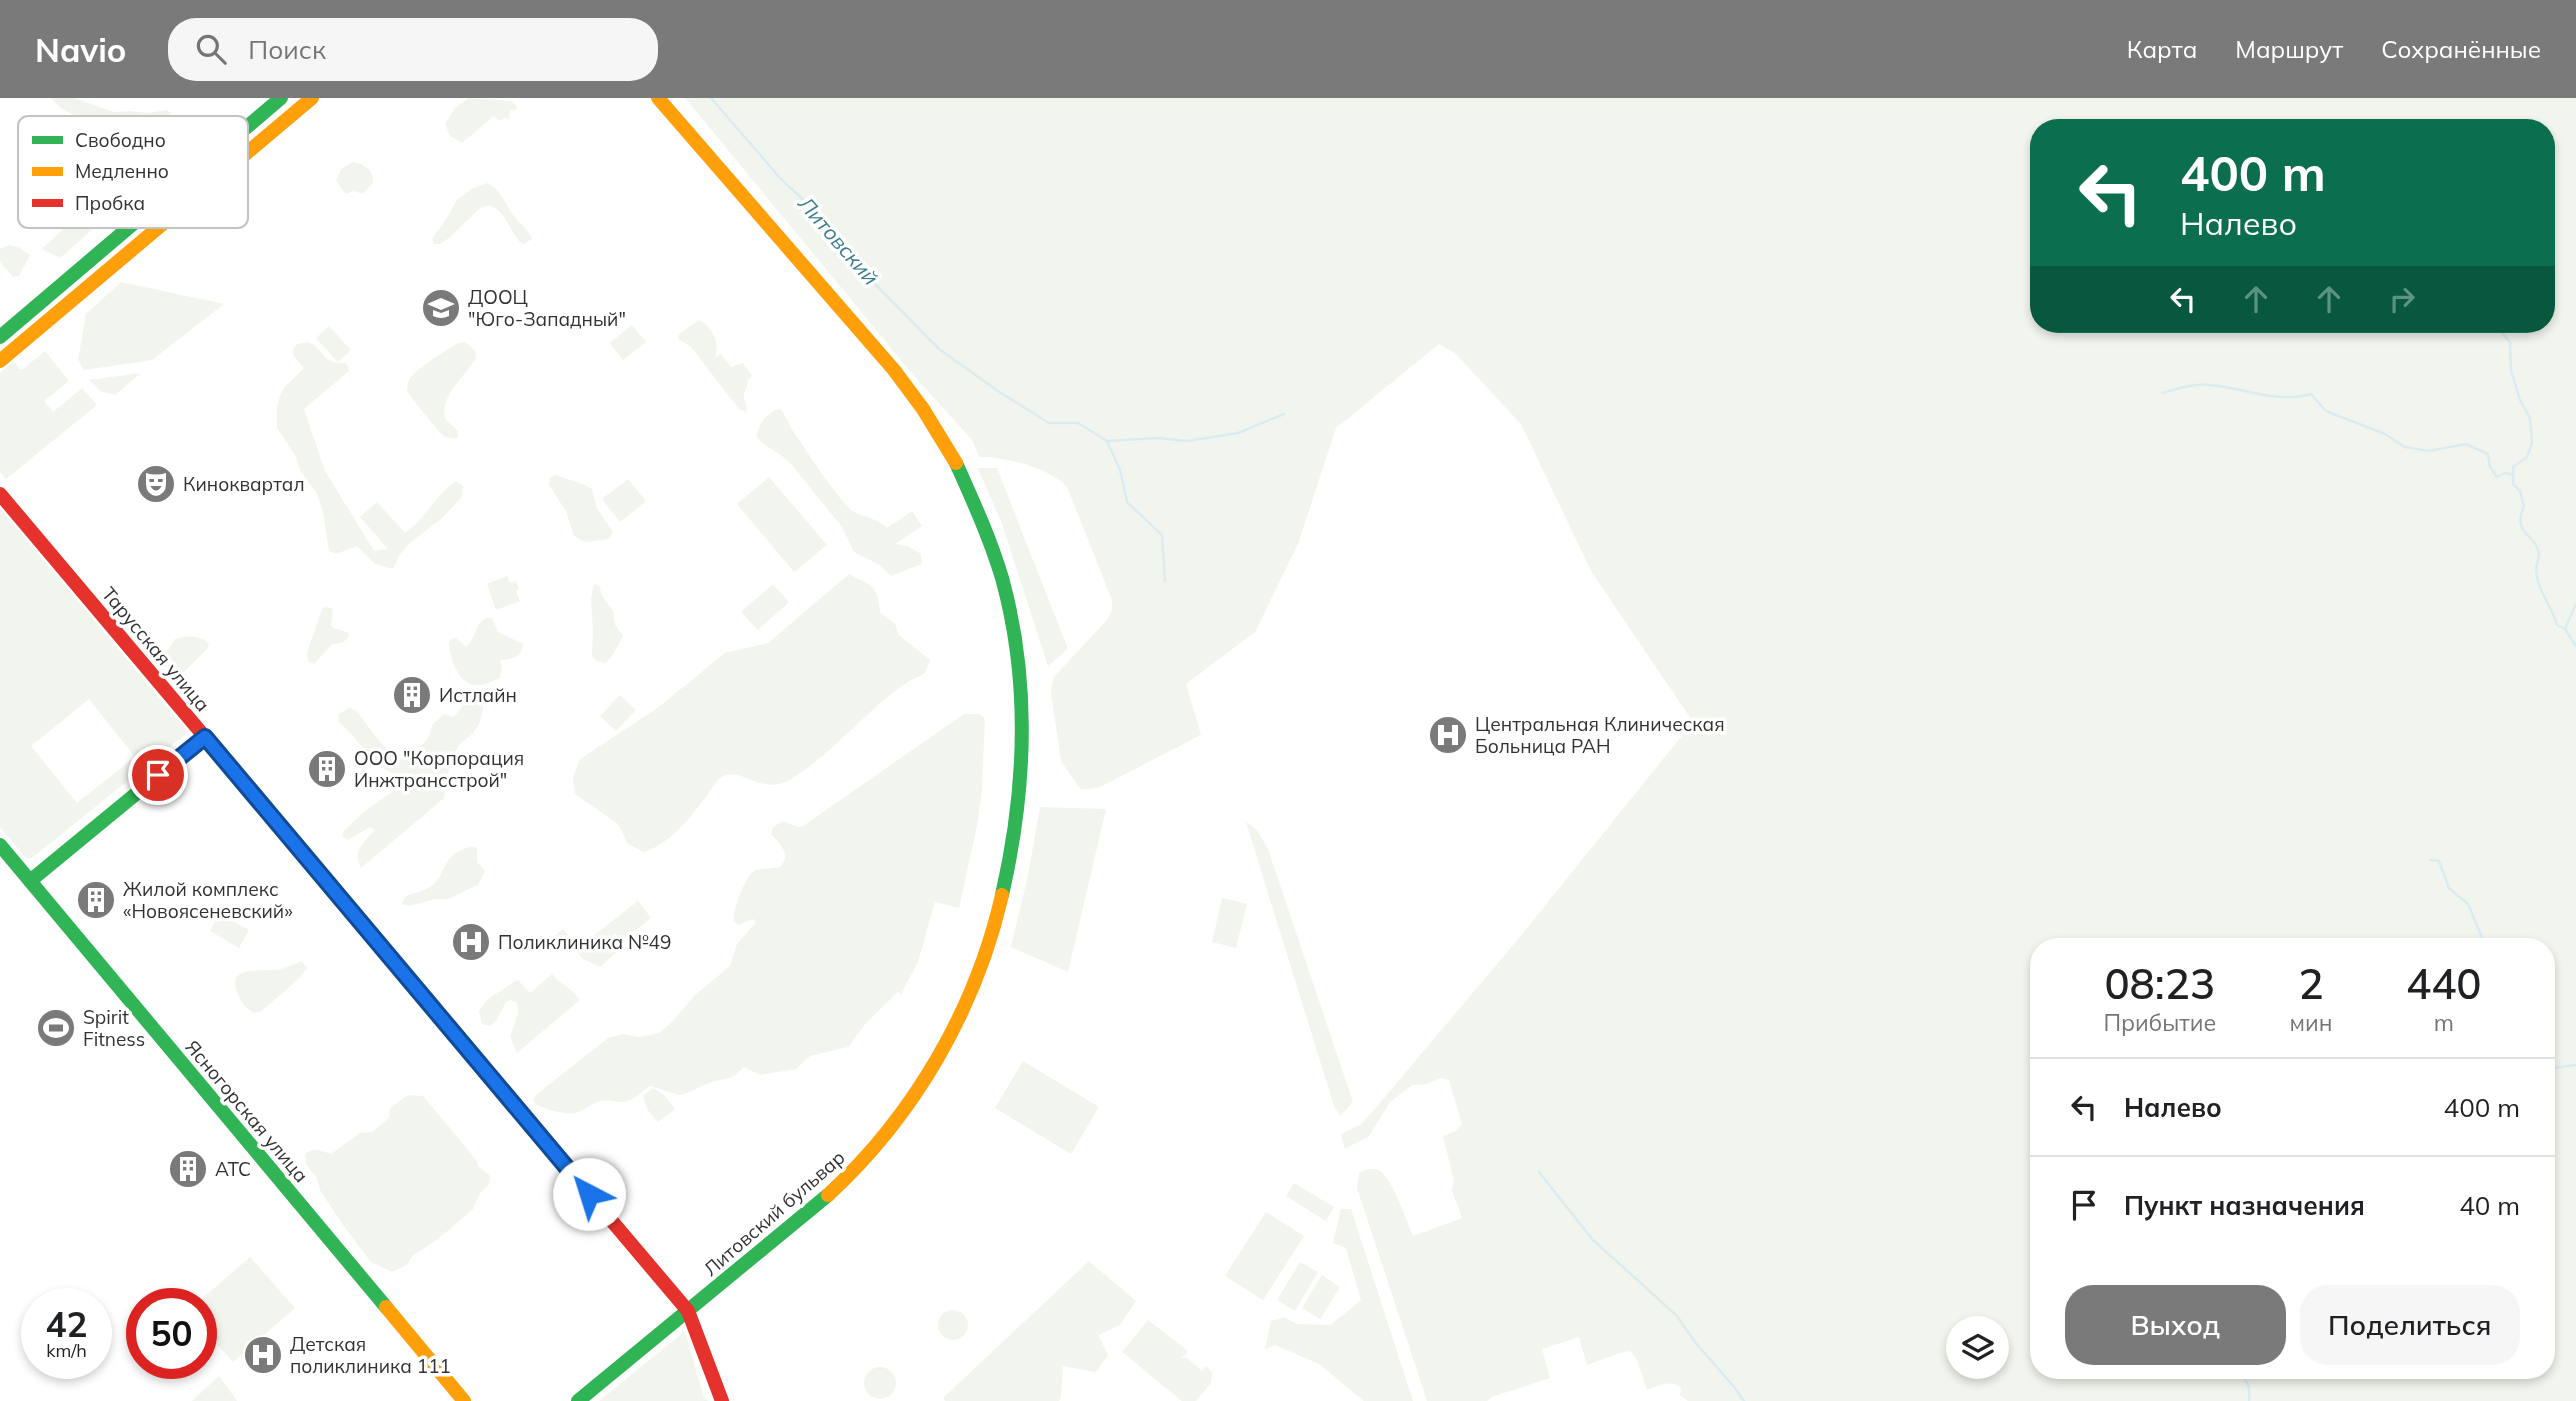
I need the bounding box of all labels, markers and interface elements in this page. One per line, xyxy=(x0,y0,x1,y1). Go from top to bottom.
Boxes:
search box xyxy=(168,18,658,81)
text: Navio xyxy=(35,29,126,70)
icon: search xyxy=(192,30,230,68)
text: Поиск xyxy=(248,33,326,66)
text: Карта xyxy=(2127,34,2197,64)
text: Маршрут xyxy=(2235,34,2343,64)
text: Сохранённые xyxy=(2381,34,2541,64)
legend xyxy=(18,116,248,228)
text: Свободно xyxy=(75,128,166,152)
text: 400 m xyxy=(2180,142,2326,203)
icon: left xyxy=(2065,147,2156,238)
text: Медленно xyxy=(75,159,169,183)
water label: Литовский xyxy=(793,190,884,290)
text: Пробка xyxy=(75,191,145,215)
text: Налево xyxy=(2180,203,2297,243)
icon: left xyxy=(2164,280,2202,318)
icon: ahead xyxy=(2237,280,2275,318)
icon: ahead xyxy=(2310,280,2348,318)
icon: right xyxy=(2383,280,2421,318)
place label: ДООЦ "Юго-Западный" xyxy=(468,285,626,331)
school or university icon: ДООЦ "Юго-Западный" xyxy=(420,287,462,329)
theatre icon: Киноквартал xyxy=(135,463,177,505)
place label: Киноквартал xyxy=(183,472,305,496)
street label: Тарусская улица xyxy=(97,582,215,716)
building icon: Истлайн xyxy=(391,674,433,716)
place label: Истлайн xyxy=(439,683,517,707)
place label: Центральная Клиническая Больница РАН xyxy=(1475,712,1725,758)
hospital icon: Центральная Клиническая Больница РАН xyxy=(1427,714,1469,756)
pin xyxy=(128,745,188,805)
place label: ООО "Корпорация Инжтрансстрой" xyxy=(354,746,524,792)
building icon: ООО "Корпорация Инжтрансстрой" xyxy=(306,748,348,790)
icon: arrive xyxy=(139,756,177,794)
place label: Жилой комплекс «Новоясеневский» xyxy=(123,877,293,923)
building icon: Жилой комплекс «Новоясеневский» xyxy=(75,879,117,921)
hospital icon: Поликлиника №49 xyxy=(450,921,492,963)
place label: Поликлиника №49 xyxy=(498,930,671,954)
text: 08:23 xyxy=(2104,957,2215,1010)
text: 2 xyxy=(2298,957,2324,1010)
text: 440 xyxy=(2406,957,2482,1010)
place label: Spirit Fitness xyxy=(83,1005,145,1051)
sports icon: Spirit Fitness xyxy=(35,1007,77,1049)
text: Прибытие xyxy=(2103,1008,2216,1037)
text: мин xyxy=(2290,1008,2333,1037)
text: m xyxy=(2434,1008,2454,1037)
street label: Ясногорская улица xyxy=(180,1035,314,1187)
icon: left xyxy=(2065,1088,2103,1126)
text: Налево xyxy=(2124,1091,2222,1124)
text: 400 m xyxy=(2444,1091,2520,1124)
street label: Литовский бульвар xyxy=(698,1145,850,1281)
building icon: АТС xyxy=(167,1148,209,1190)
place label: АТС xyxy=(215,1157,251,1181)
position arrow xyxy=(552,1157,626,1231)
icon: arrive xyxy=(2065,1186,2103,1224)
text: Пункт назначения xyxy=(2124,1189,2365,1222)
text: 40 m xyxy=(2459,1189,2520,1222)
button: Выход xyxy=(2065,1285,2286,1365)
button: Поделиться xyxy=(2300,1285,2520,1365)
speed limit sign: 50 xyxy=(126,1288,217,1379)
text: 42 xyxy=(45,1302,88,1346)
map controls xyxy=(1946,1316,2009,1379)
button: layers xyxy=(1946,1316,2009,1379)
place label: Детская поликлиника 111 xyxy=(290,1332,451,1378)
hospital icon: Детская поликлиника 111 xyxy=(242,1334,284,1376)
text: km/h xyxy=(46,1339,87,1362)

